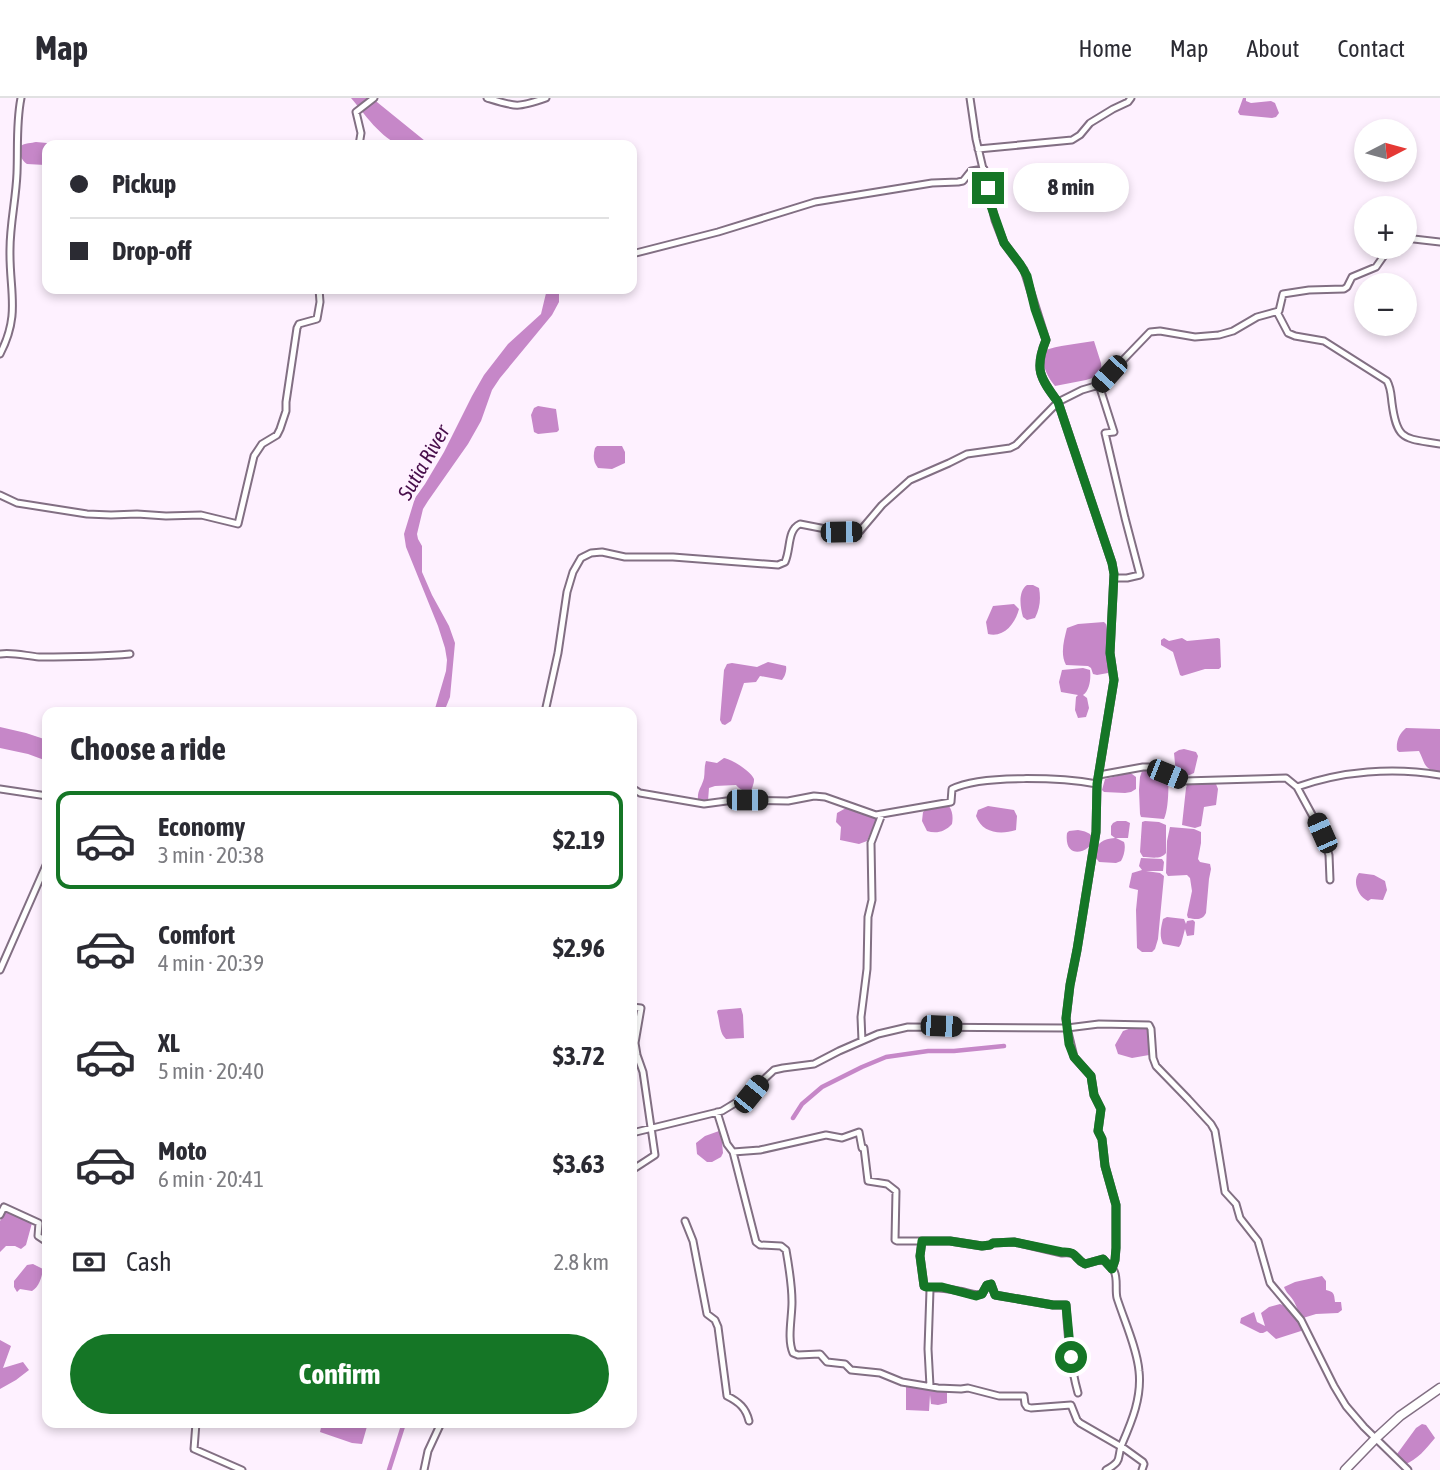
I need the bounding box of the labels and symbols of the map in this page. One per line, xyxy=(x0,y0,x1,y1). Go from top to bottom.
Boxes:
north arrow xyxy=(1354,119,1418,182)
callout: 8 min xyxy=(1012,164,1128,212)
route end xyxy=(972,172,1004,204)
car xyxy=(1088,351,1131,397)
water label: Sutia River xyxy=(392,420,454,504)
car xyxy=(820,521,863,543)
car xyxy=(1144,756,1191,792)
car xyxy=(727,790,769,811)
car xyxy=(1304,810,1341,856)
car xyxy=(920,1015,963,1037)
car xyxy=(730,1071,773,1117)
route start xyxy=(1055,1341,1087,1373)

